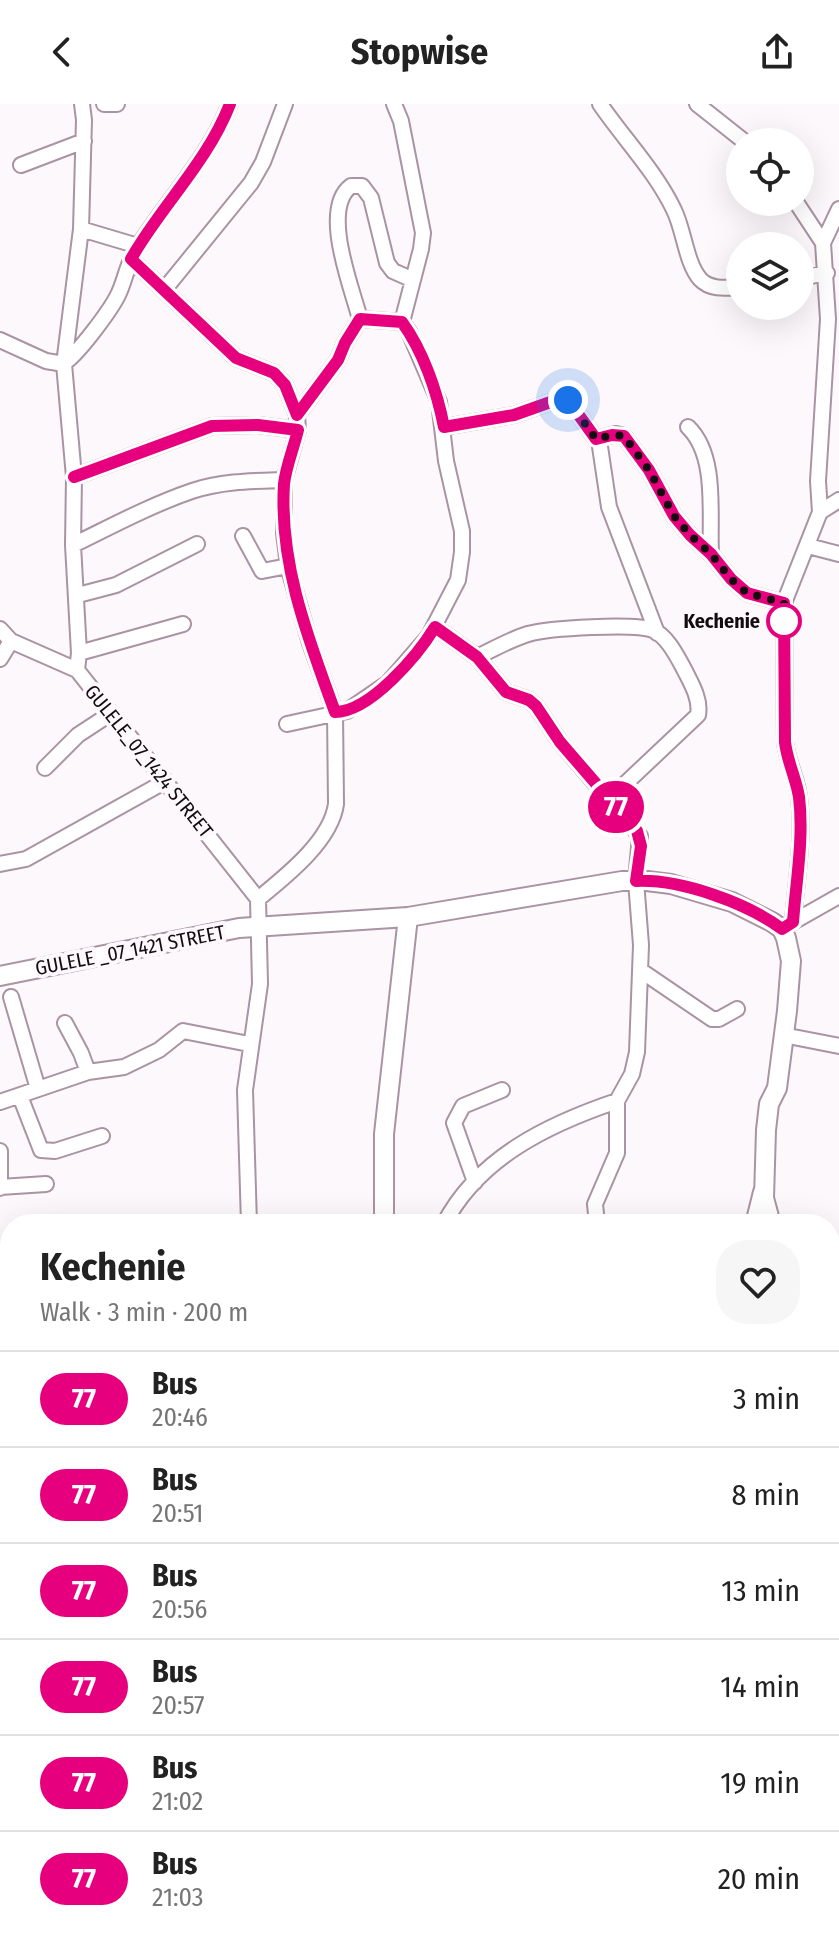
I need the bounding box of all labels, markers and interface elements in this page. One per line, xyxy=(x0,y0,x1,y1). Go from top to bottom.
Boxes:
icon: back xyxy=(40,30,84,74)
text: Stopwise xyxy=(351,30,488,74)
icon: share xyxy=(755,30,799,74)
map controls xyxy=(726,128,814,320)
button: locate xyxy=(726,128,814,216)
button: layers xyxy=(726,232,814,320)
your location xyxy=(548,380,588,420)
marker: Kechenie xyxy=(767,604,801,638)
place label: Kechenie xyxy=(683,609,760,633)
street label: GULELE_07_1424 STREET xyxy=(80,680,219,843)
line badge: 77 xyxy=(580,781,652,833)
text: 77 xyxy=(604,790,628,823)
street label: GULELE _07_1421 STREET xyxy=(33,920,228,980)
button: heart xyxy=(716,1240,800,1324)
text: Kechenie xyxy=(40,1244,185,1290)
text: Walk · 3 min · 200 m xyxy=(40,1297,248,1328)
text: Bus xyxy=(152,1366,197,1402)
text: 3 min xyxy=(733,1381,800,1417)
text: 77 xyxy=(72,1382,96,1415)
text: 20:46 xyxy=(152,1402,208,1433)
text: Bus xyxy=(152,1462,197,1498)
text: 8 min xyxy=(732,1477,800,1513)
text: 77 xyxy=(72,1478,96,1511)
text: 20:51 xyxy=(152,1498,203,1529)
text: Bus xyxy=(152,1558,197,1594)
text: 13 min xyxy=(721,1573,800,1609)
text: 77 xyxy=(72,1574,96,1607)
text: 20:56 xyxy=(152,1594,207,1625)
text: Bus xyxy=(152,1654,197,1690)
text: 14 min xyxy=(720,1669,800,1705)
text: 77 xyxy=(72,1670,96,1703)
text: 20:57 xyxy=(152,1690,205,1721)
text: Bus xyxy=(152,1750,197,1786)
text: 19 min xyxy=(720,1765,800,1801)
text: 77 xyxy=(72,1766,96,1799)
text: 21:02 xyxy=(152,1786,203,1817)
text: Bus xyxy=(152,1846,197,1882)
text: 20 min xyxy=(718,1861,800,1897)
text: 77 xyxy=(72,1862,96,1895)
text: 21:03 xyxy=(152,1882,204,1913)

